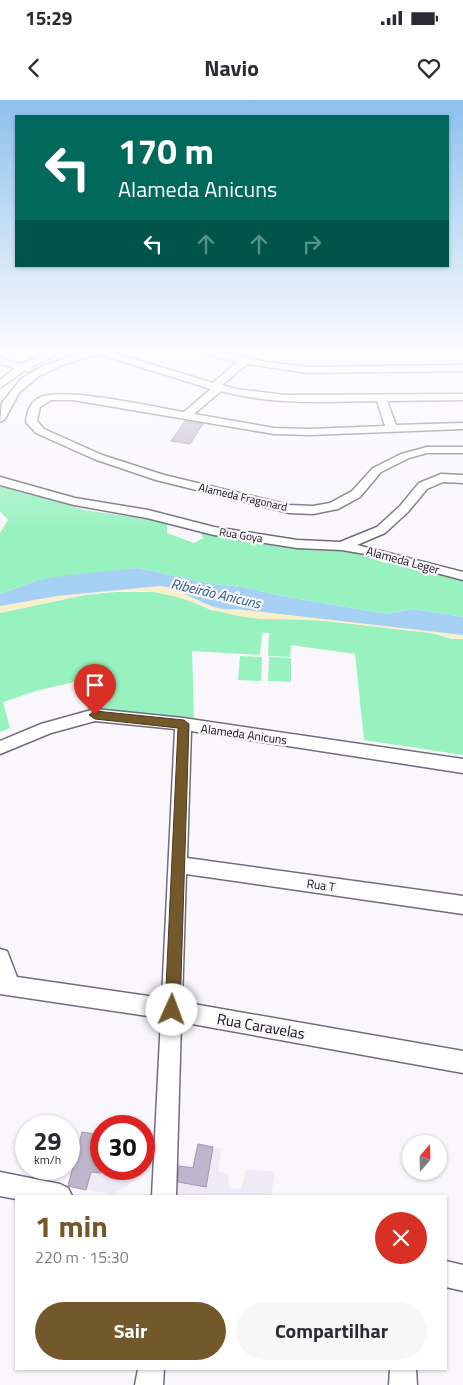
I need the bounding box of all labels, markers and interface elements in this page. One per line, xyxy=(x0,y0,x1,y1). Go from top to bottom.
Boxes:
text: 15:29 xyxy=(25,3,72,32)
text: Navio xyxy=(204,51,259,85)
icon: back xyxy=(20,54,48,82)
icon: heart xyxy=(415,54,443,82)
text: 170 m xyxy=(118,124,214,178)
icon: left xyxy=(35,135,100,200)
text: Alameda Anicuns xyxy=(118,172,277,206)
icon: left xyxy=(139,230,167,258)
icon: ahead xyxy=(192,230,220,258)
icon: ahead xyxy=(245,230,273,258)
icon: right xyxy=(298,230,326,258)
street label: Alameda Fragonard xyxy=(197,479,289,515)
street label: Rua Goya xyxy=(218,524,264,546)
street label: Alameda Leger xyxy=(364,541,442,579)
water label: Ribeirão Anicuns xyxy=(169,572,264,614)
pin xyxy=(74,664,116,715)
icon: arrive xyxy=(81,671,109,699)
street label: Alameda Anicuns xyxy=(200,719,289,750)
street label: Rua T xyxy=(305,874,337,896)
position arrow xyxy=(145,983,197,1035)
street label: Rua Caravelas xyxy=(215,1007,307,1045)
speed limit sign: 30 xyxy=(90,1115,155,1180)
text: 29 xyxy=(33,1122,62,1160)
north arrow xyxy=(402,1135,448,1180)
map controls xyxy=(402,1135,447,1180)
text: km/h xyxy=(34,1150,61,1169)
text: 1 min xyxy=(35,1203,108,1249)
button: close xyxy=(375,1212,427,1264)
text: 220 m · 15:30 xyxy=(35,1245,129,1269)
button: Sair xyxy=(35,1302,226,1360)
button: Compartilhar xyxy=(236,1302,427,1360)

